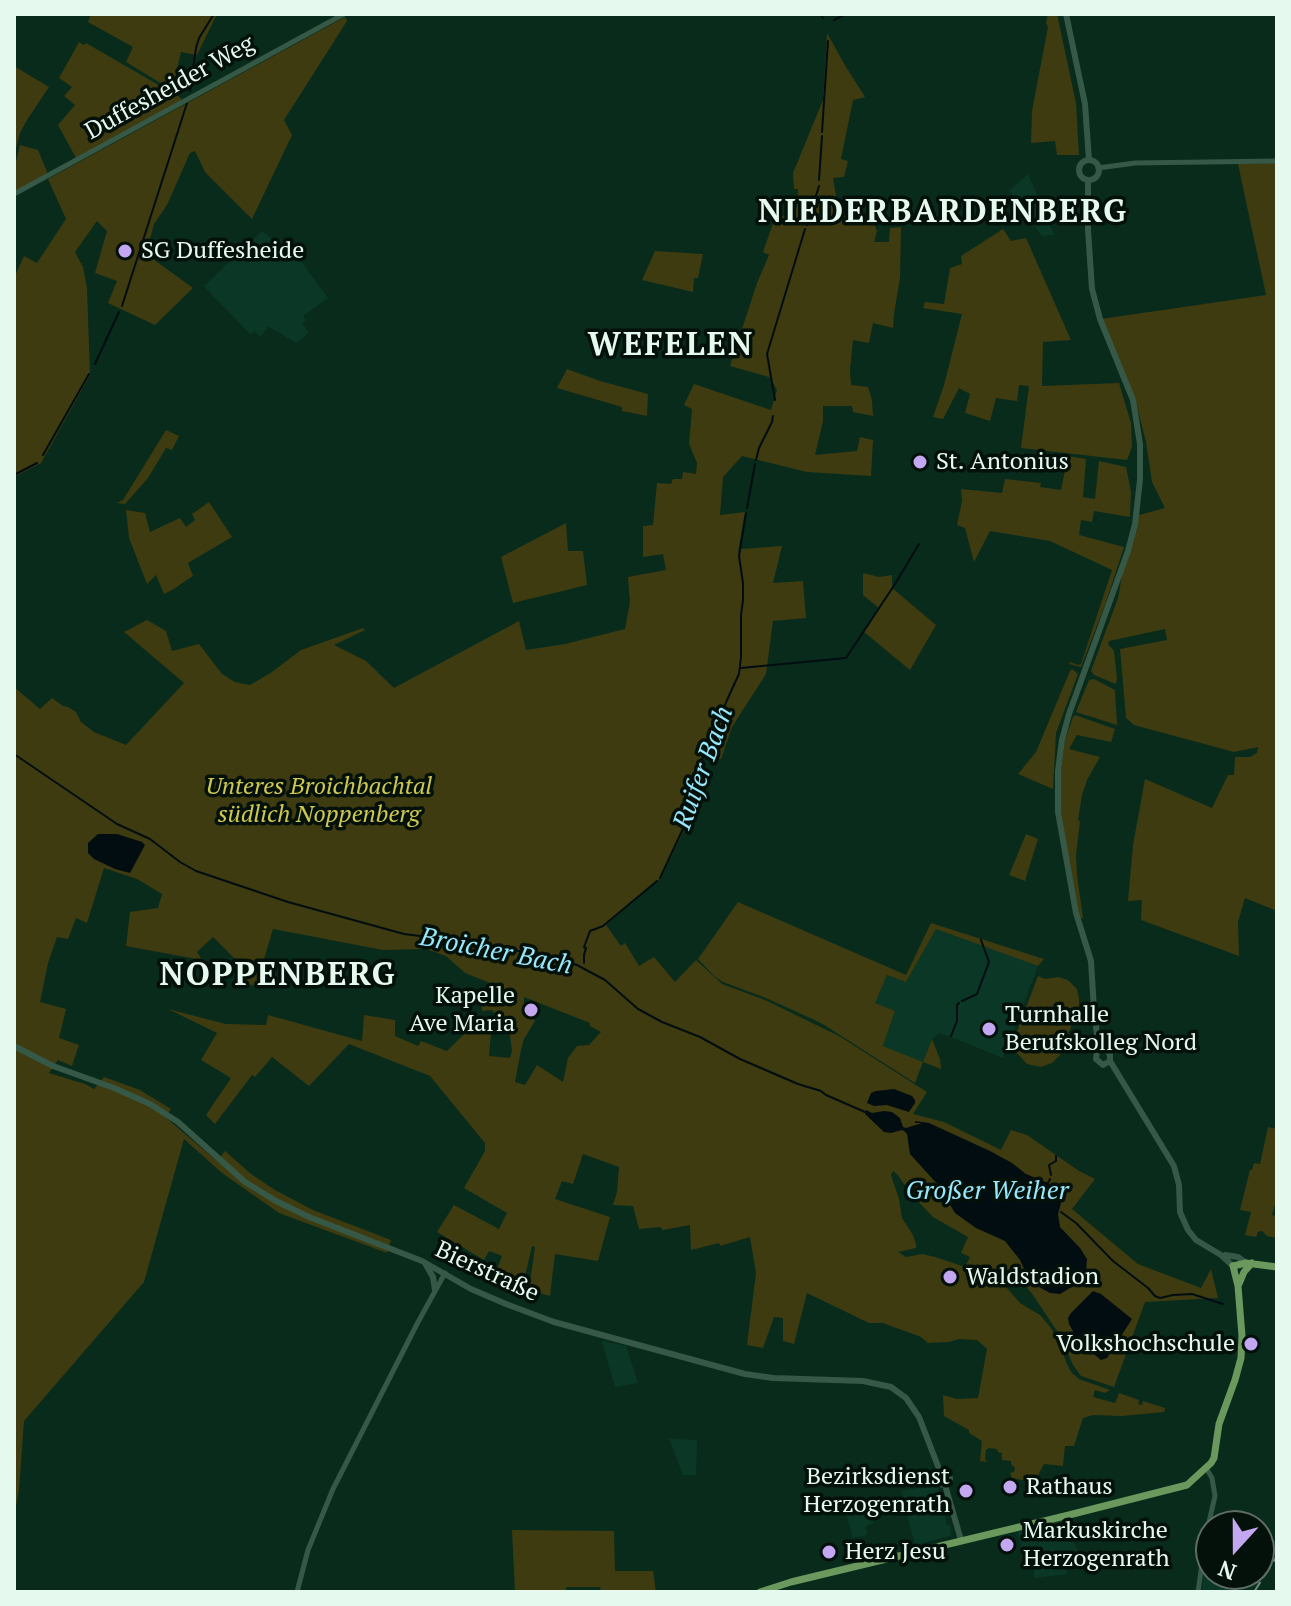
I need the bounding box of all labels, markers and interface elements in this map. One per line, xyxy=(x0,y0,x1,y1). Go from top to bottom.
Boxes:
street label: Duffesheider Weg xyxy=(81,30,259,146)
district label: NIEDERBARDENBERG xyxy=(758,194,1128,232)
place label: SG Duffesheide xyxy=(141,237,304,265)
marker: SG Duffesheide xyxy=(116,242,134,260)
district label: WEFELEN xyxy=(588,327,754,365)
place label: St. Antonius xyxy=(936,448,1069,476)
marker: St. Antonius xyxy=(911,453,929,471)
water label: Ruifer Bach xyxy=(667,702,741,834)
park label: Unteres Broichbachtal südlich Noppenberg xyxy=(206,773,432,829)
water label: Broicher Bach xyxy=(417,922,575,982)
district label: NOPPENBERG xyxy=(160,957,396,995)
place label: Kapelle Ave Maria xyxy=(409,982,515,1038)
marker: Kapelle Ave Maria xyxy=(522,1001,540,1019)
place label: Turnhalle Berufskolleg Nord xyxy=(1005,1001,1197,1057)
marker: Turnhalle Berufskolleg Nord xyxy=(980,1020,998,1038)
water label: Großer Weiher xyxy=(906,1176,1068,1208)
street label: Bierstraße xyxy=(430,1235,544,1309)
place label: Waldstadion xyxy=(966,1263,1099,1291)
marker: Waldstadion xyxy=(941,1268,959,1286)
place label: Volkshochschule xyxy=(1056,1330,1235,1358)
marker: Volkshochschule xyxy=(1242,1335,1260,1353)
place label: Bezirksdienst Herzogenrath xyxy=(803,1463,950,1519)
place label: Rathaus xyxy=(1026,1473,1113,1501)
marker: Rathaus xyxy=(1001,1478,1019,1496)
marker: Bezirksdienst Herzogenrath xyxy=(957,1482,975,1500)
north arrow xyxy=(1195,1510,1275,1590)
place label: Markuskirche Herzogenrath xyxy=(1023,1517,1170,1573)
marker: Markuskirche Herzogenrath xyxy=(998,1536,1016,1554)
place label: Herz Jesu xyxy=(845,1538,946,1566)
marker: Herz Jesu xyxy=(820,1543,838,1561)
text: N xyxy=(1214,1554,1240,1588)

